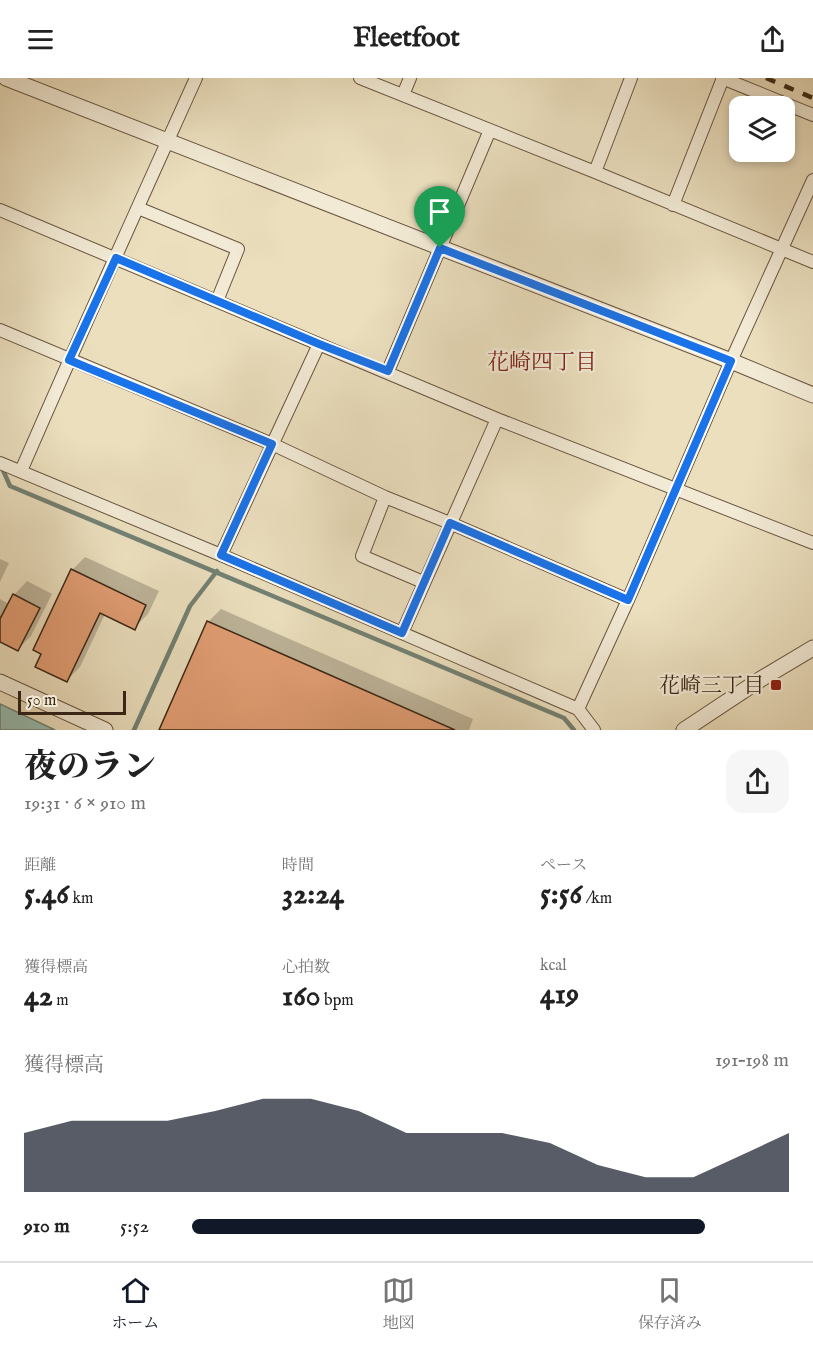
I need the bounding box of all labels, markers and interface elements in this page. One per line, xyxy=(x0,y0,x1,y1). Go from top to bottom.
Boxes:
text: Fleetfoot xyxy=(353,22,460,56)
icon: menu xyxy=(24,23,57,56)
icon: share xyxy=(756,23,789,56)
map controls xyxy=(729,96,795,162)
button: layers xyxy=(729,96,795,162)
pin xyxy=(414,186,465,248)
icon: arrive xyxy=(423,195,456,228)
district label: 花崎四丁目 xyxy=(487,349,597,377)
place label: 花崎三丁目 xyxy=(659,673,764,700)
marker: 花崎三丁目 xyxy=(769,678,783,692)
scale bar xyxy=(18,688,126,716)
text: 50 m xyxy=(27,691,56,711)
text: 夜のラン xyxy=(24,747,156,789)
button: share xyxy=(726,750,789,813)
text: 19:31 · 6 × 910 m xyxy=(24,791,146,816)
text: 距離 xyxy=(24,856,56,876)
text: 時間 xyxy=(282,856,314,876)
text: ペース xyxy=(540,856,587,876)
text: 5.46 xyxy=(24,876,69,914)
text: 32:24 xyxy=(282,876,344,914)
text: 5:56 xyxy=(540,876,582,914)
text: km xyxy=(69,889,93,909)
text: /km xyxy=(582,889,612,909)
text: kcal xyxy=(540,956,567,976)
text: 獲得標高 xyxy=(24,958,88,978)
text: 心拍数 xyxy=(282,958,330,978)
text: 419 xyxy=(540,976,579,1014)
text: 42 xyxy=(24,978,53,1016)
text: 160 xyxy=(282,978,321,1016)
text: m xyxy=(53,991,69,1011)
text: bpm xyxy=(321,991,354,1011)
text: 191–198 m xyxy=(715,1048,789,1073)
text: 獲得標高 xyxy=(24,1053,104,1078)
text: 910 m xyxy=(24,1214,70,1239)
text: 5:52 xyxy=(120,1214,149,1239)
tab: ホーム xyxy=(111,1274,159,1334)
tab: 地図 xyxy=(382,1274,415,1334)
tab: 保存済み xyxy=(638,1274,702,1334)

